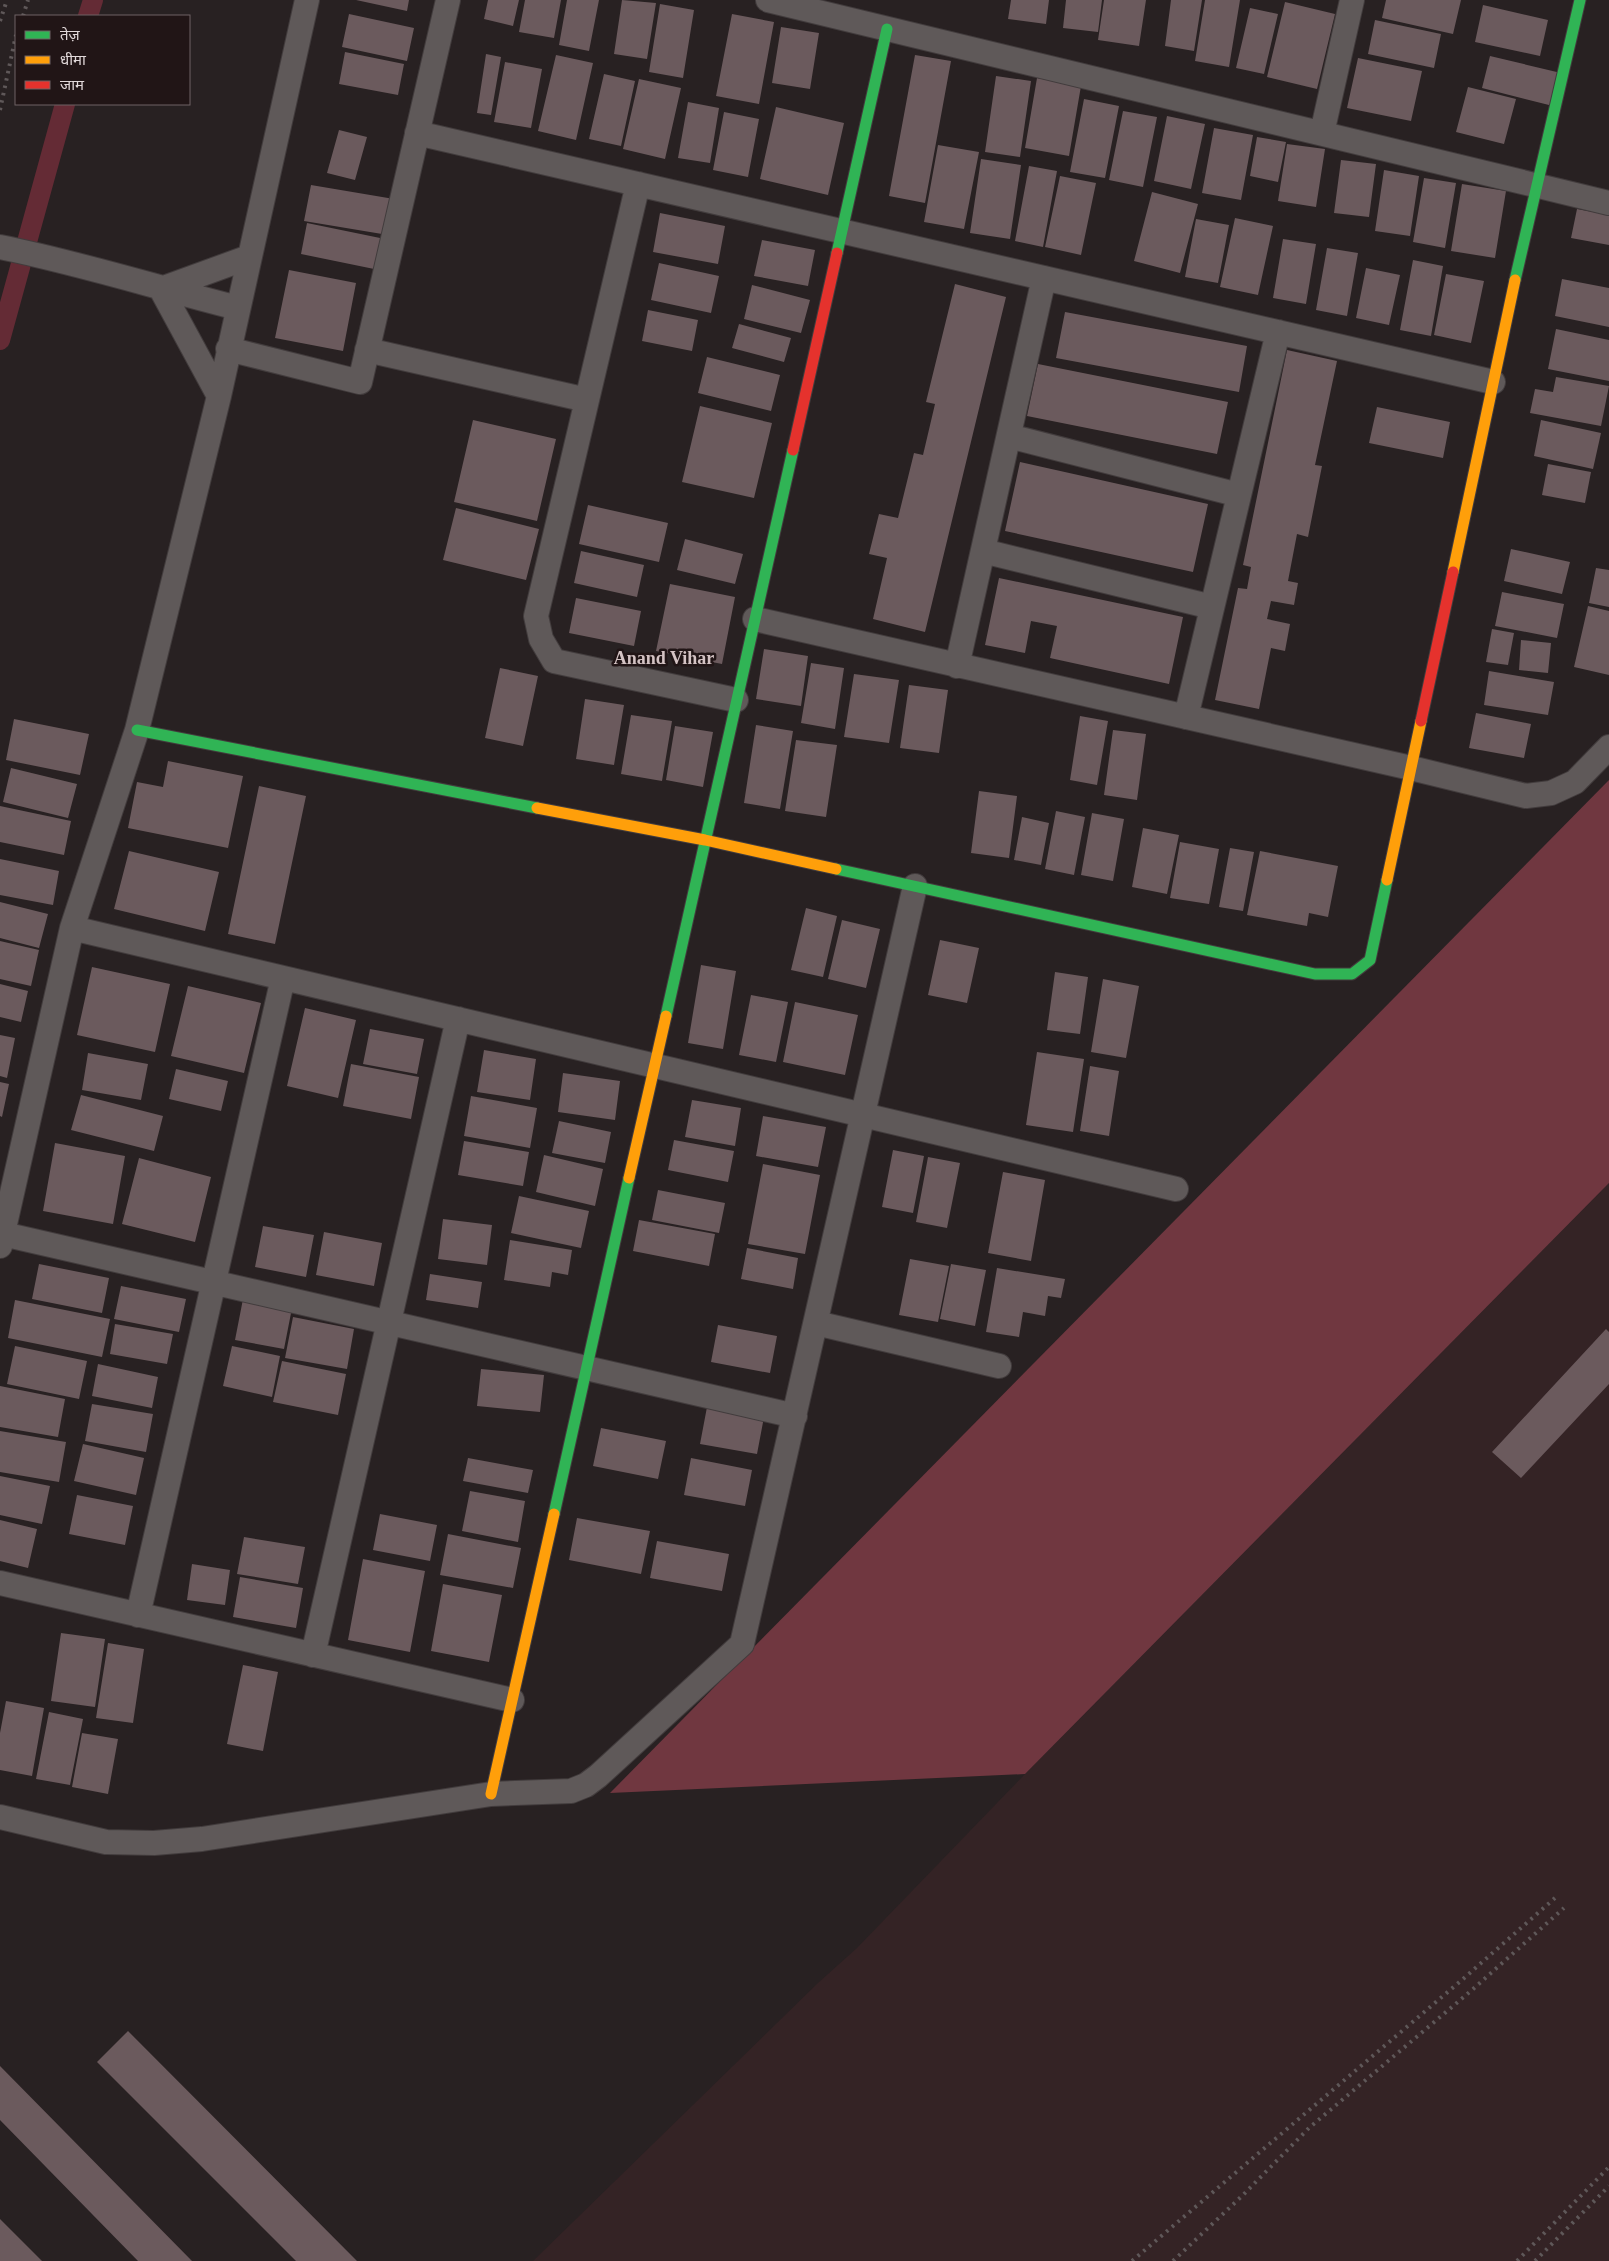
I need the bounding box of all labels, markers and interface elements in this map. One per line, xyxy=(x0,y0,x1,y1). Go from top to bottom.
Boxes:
legend xyxy=(15,15,190,105)
text: तेज़ xyxy=(60,26,81,43)
text: धीमा xyxy=(60,52,87,68)
text: जाम xyxy=(60,77,85,93)
district label: Anand Vihar xyxy=(614,648,714,668)

